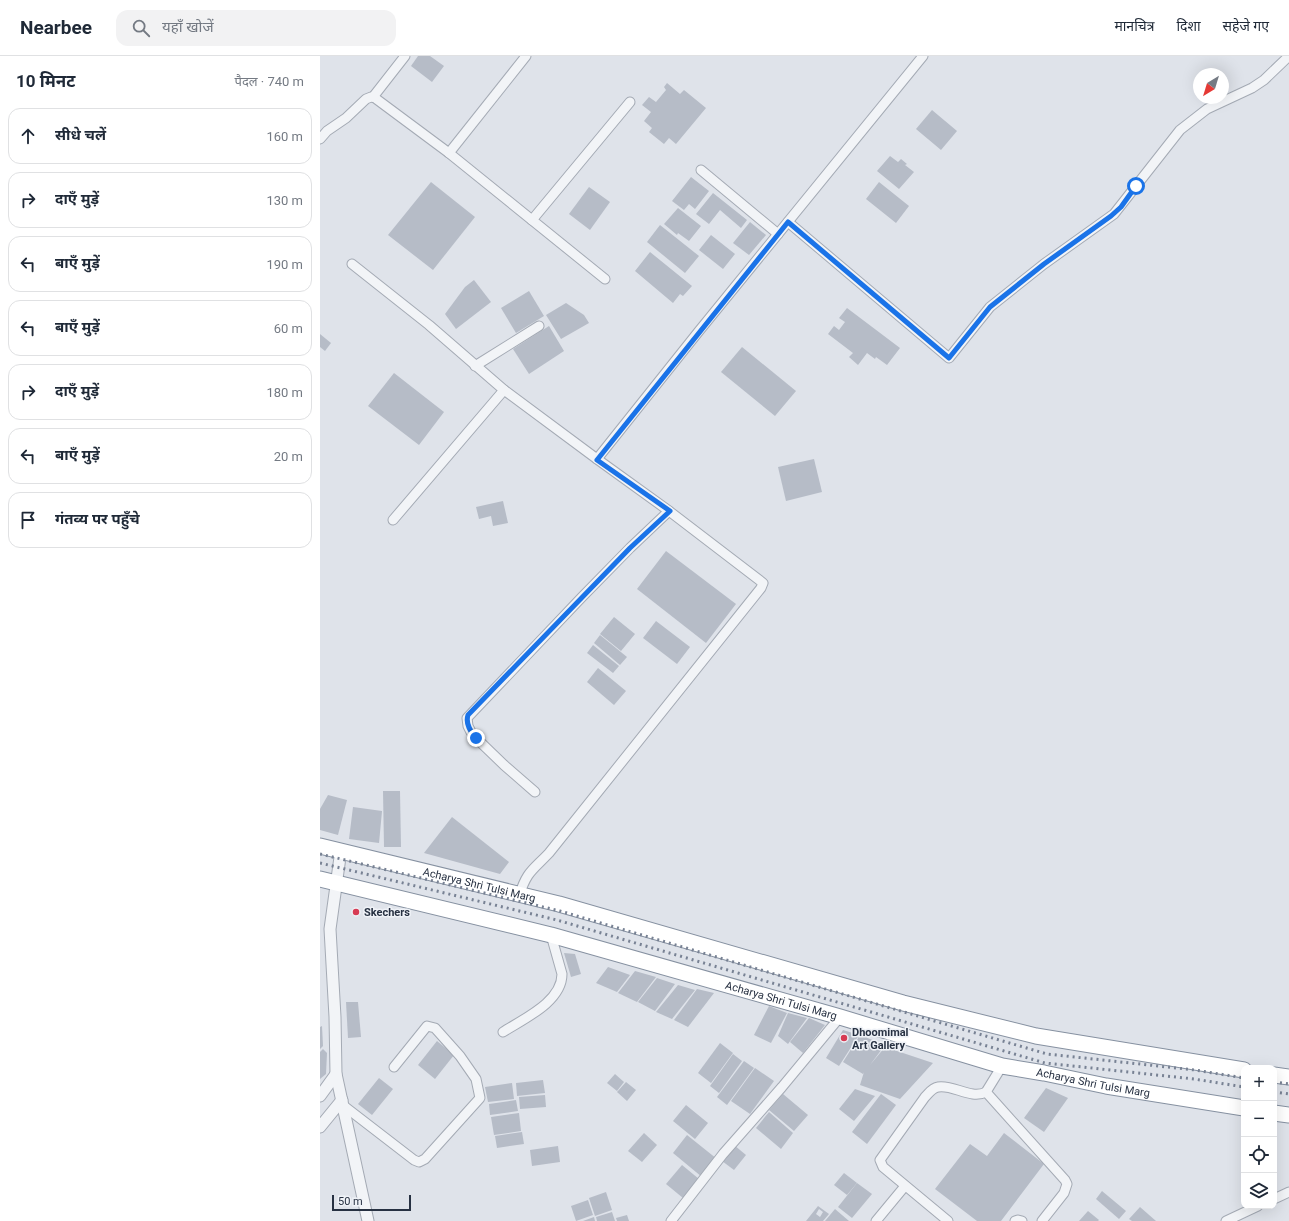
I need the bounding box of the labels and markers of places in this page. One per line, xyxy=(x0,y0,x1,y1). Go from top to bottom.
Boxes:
place label: Skechers xyxy=(364,906,410,919)
marker: Skechers xyxy=(351,907,361,917)
place label: Dhoomimal Art Gallery xyxy=(852,1026,909,1052)
marker: Dhoomimal Art Gallery xyxy=(839,1033,849,1043)

